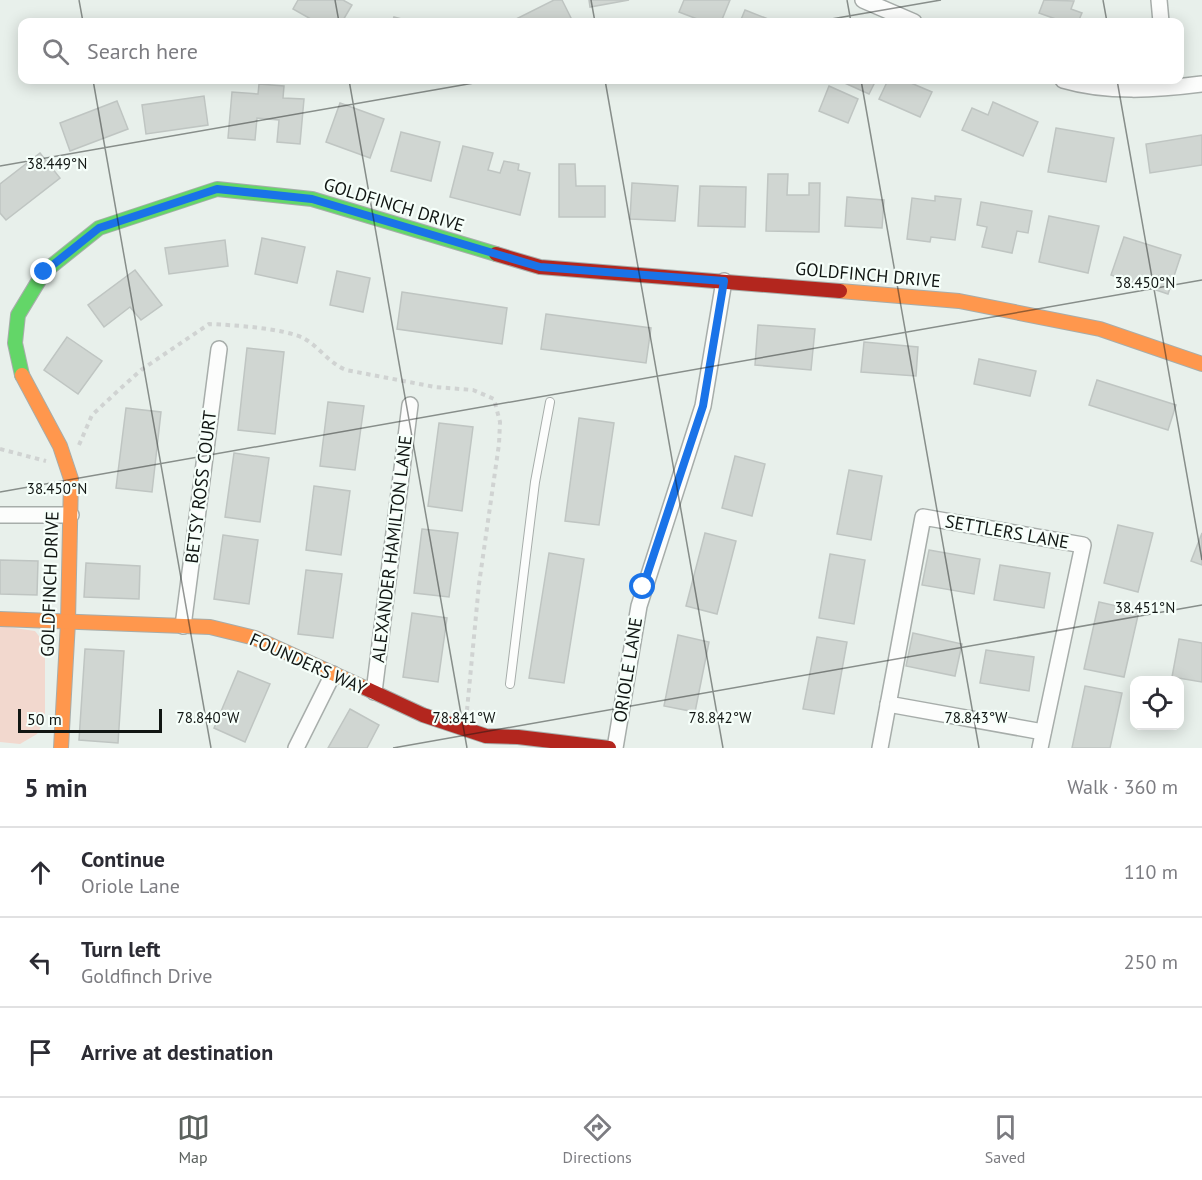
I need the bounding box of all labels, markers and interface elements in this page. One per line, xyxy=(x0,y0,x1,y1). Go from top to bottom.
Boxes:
search box xyxy=(18,18,1184,84)
icon: search xyxy=(39,35,72,68)
text: Search here xyxy=(87,37,198,65)
text: 38.449°N xyxy=(27,154,87,173)
street label: GOLDFINCH DRIVE xyxy=(321,172,467,237)
street label: GOLDFINCH DRIVE xyxy=(794,257,942,292)
route end xyxy=(30,258,56,284)
text: 38.450°N xyxy=(1115,273,1175,292)
street label: BETSY ROSS COURT xyxy=(180,409,221,565)
street label: ALEXANDER HAMILTON LANE xyxy=(366,434,417,664)
text: 38.450°N xyxy=(27,479,87,498)
street label: SETTLERS LANE xyxy=(943,509,1071,554)
street label: GOLDFINCH DRIVE xyxy=(35,511,64,657)
route start xyxy=(629,573,655,599)
text: 38.451°N xyxy=(1115,598,1175,617)
street label: ORIOLE LANE xyxy=(608,616,647,724)
street label: FOUNDERS WAY xyxy=(246,628,370,700)
map controls xyxy=(1130,676,1184,730)
button: locate xyxy=(1130,676,1184,730)
scale bar xyxy=(18,706,162,734)
text: 78.840°W xyxy=(177,708,240,727)
text: 78.841°W xyxy=(433,708,496,727)
text: 78.842°W xyxy=(689,708,752,727)
text: 78.843°W xyxy=(945,708,1008,727)
text: 50 m xyxy=(27,709,62,729)
text: 5 min xyxy=(24,771,87,804)
text: Walk · 360 m xyxy=(1067,774,1178,800)
text: Continue xyxy=(81,845,165,873)
icon: ahead xyxy=(24,856,57,889)
text: 110 m xyxy=(1124,859,1178,885)
text: Oriole Lane xyxy=(81,873,180,899)
text: Turn left xyxy=(81,935,161,963)
icon: left xyxy=(24,946,57,979)
text: 250 m xyxy=(1124,949,1178,975)
text: Goldfinch Drive xyxy=(81,963,212,989)
icon: arrive xyxy=(24,1036,57,1069)
text: Arrive at destination xyxy=(81,1038,273,1066)
tab: Map xyxy=(177,1111,210,1167)
tab: Directions xyxy=(563,1111,632,1167)
tab: Saved xyxy=(985,1111,1025,1167)

